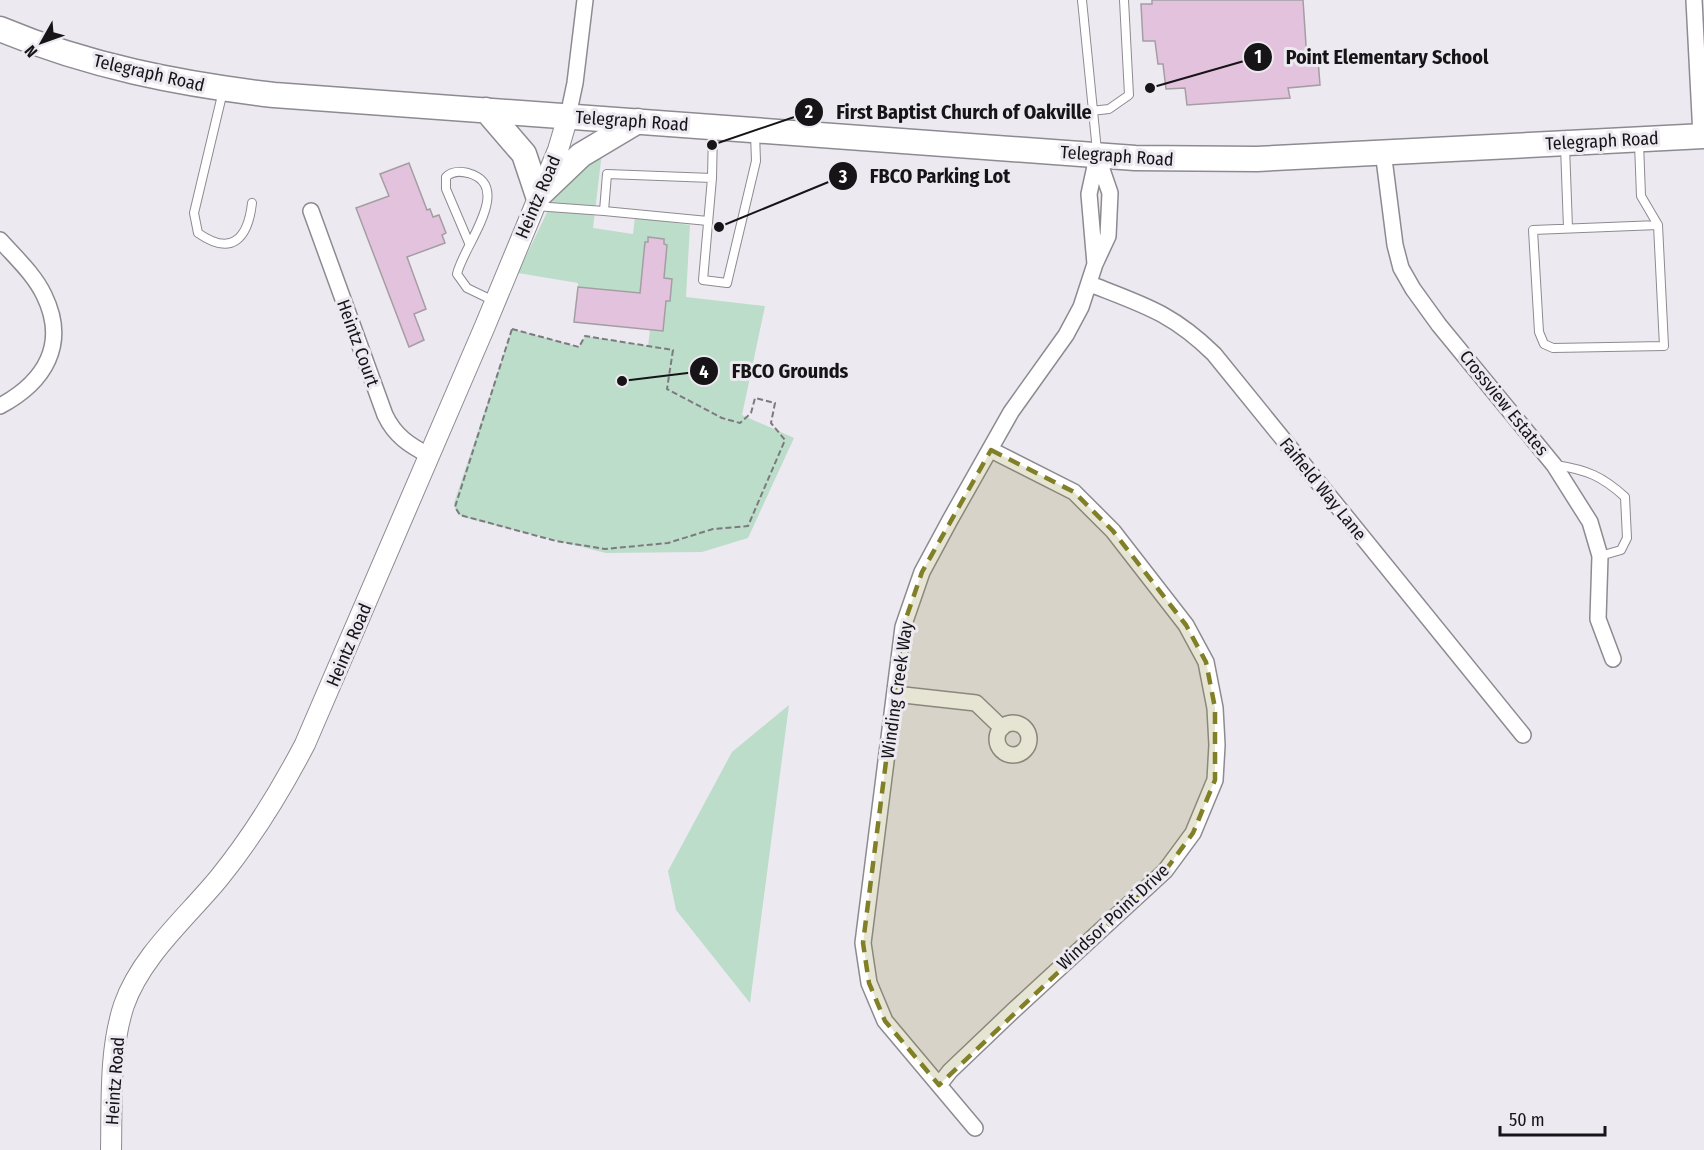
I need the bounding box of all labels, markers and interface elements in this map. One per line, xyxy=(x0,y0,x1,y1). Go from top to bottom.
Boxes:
north arrow xyxy=(12,12,72,72)
callout: Point Elementary School xyxy=(1243,38,1500,76)
text: N xyxy=(21,42,41,61)
text: Point Elementary School xyxy=(1286,45,1489,69)
text: 1 xyxy=(1254,46,1262,68)
street label: Telegraph Road xyxy=(91,50,207,96)
callout: First Baptist Church of Oakville xyxy=(794,93,1104,131)
text: First Baptist Church of Oakville xyxy=(836,100,1092,124)
text: 2 xyxy=(804,101,813,123)
street label: Telegraph Road xyxy=(575,106,689,136)
street label: Telegraph Road xyxy=(1545,127,1659,155)
street label: Telegraph Road xyxy=(1060,141,1174,171)
street label: Heintz Road xyxy=(511,152,565,242)
callout: FBCO Parking Lot xyxy=(828,157,1022,195)
text: FBCO Parking Lot xyxy=(870,164,1011,188)
text: 3 xyxy=(838,166,848,188)
street label: Heintz Court xyxy=(332,297,384,390)
street label: Crossview Estates xyxy=(1455,346,1553,460)
callout: FBCO Grounds xyxy=(689,352,860,390)
text: FBCO Grounds xyxy=(732,359,849,383)
text: 4 xyxy=(699,361,709,383)
street label: Faifield Way Lane xyxy=(1275,433,1371,545)
street label: Heintz Road xyxy=(322,600,376,690)
street label: Winding Creek Way xyxy=(876,620,918,760)
street label: Windsor Point Drive xyxy=(1052,859,1174,975)
street label: Heintz Road xyxy=(101,1036,129,1126)
scale bar xyxy=(1500,1099,1605,1137)
text: 50 m xyxy=(1509,1109,1545,1131)

